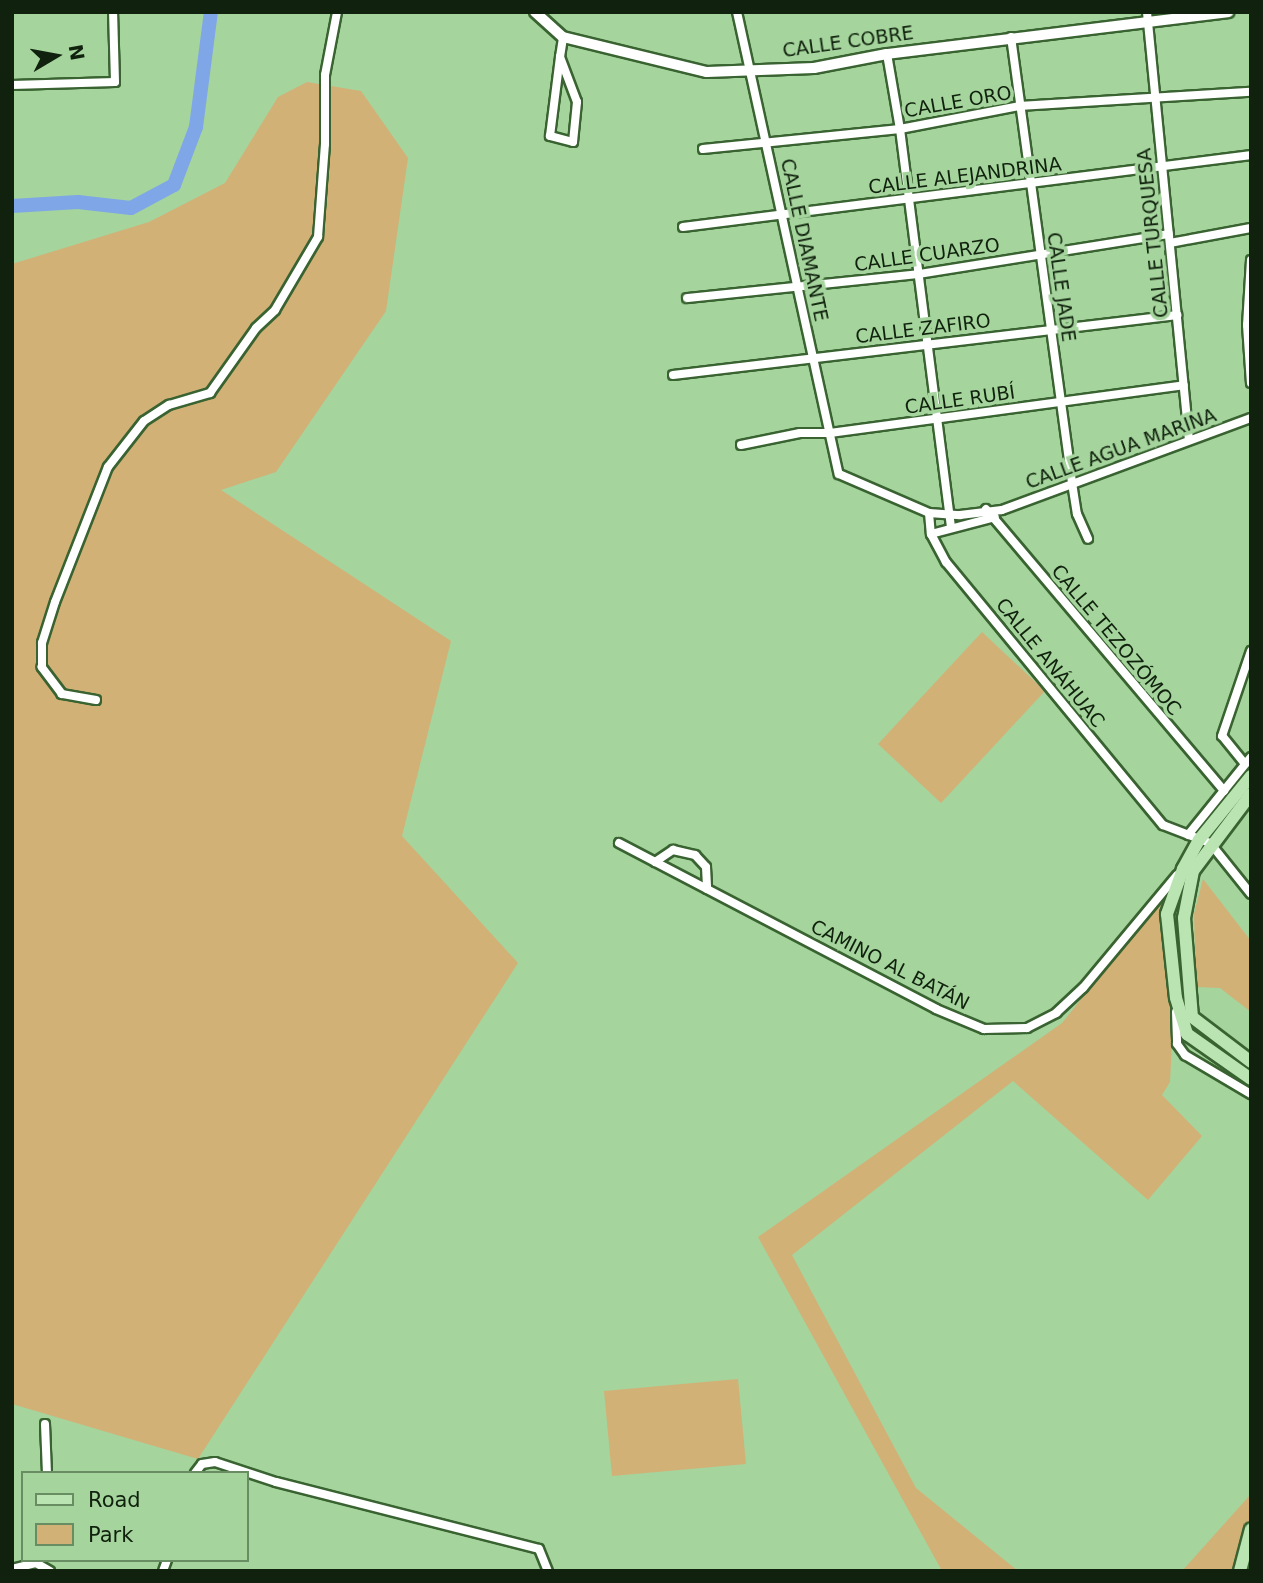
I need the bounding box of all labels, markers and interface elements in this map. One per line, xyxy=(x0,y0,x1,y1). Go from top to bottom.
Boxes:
north arrow xyxy=(21,21,91,91)
street label: CALLE COBRE xyxy=(781,22,915,62)
text: N xyxy=(64,43,89,62)
street label: CALLE ORO xyxy=(903,81,1013,123)
street label: CALLE TURQUESA xyxy=(1133,147,1173,319)
street label: CALLE ALEJANDRINA xyxy=(867,153,1063,199)
street label: CALLE DIAMANTE xyxy=(776,156,832,324)
street label: CALLE JADE xyxy=(1042,231,1080,343)
street label: CALLE CUARZO xyxy=(853,233,1001,277)
street label: CALLE ZAFIRO xyxy=(854,309,992,349)
street label: CALLE RUBÍ xyxy=(903,381,1017,419)
street label: CALLE AGUA MARINA xyxy=(1023,404,1219,494)
street label: CALLE TEZOZÓMOC xyxy=(1046,560,1186,720)
street label: CALLE ANÁHUAC xyxy=(991,594,1109,732)
street label: CAMINO AL BATÁN xyxy=(807,915,973,1015)
legend xyxy=(21,1471,248,1562)
text: Road xyxy=(88,1488,141,1512)
text: Park xyxy=(88,1523,133,1547)

